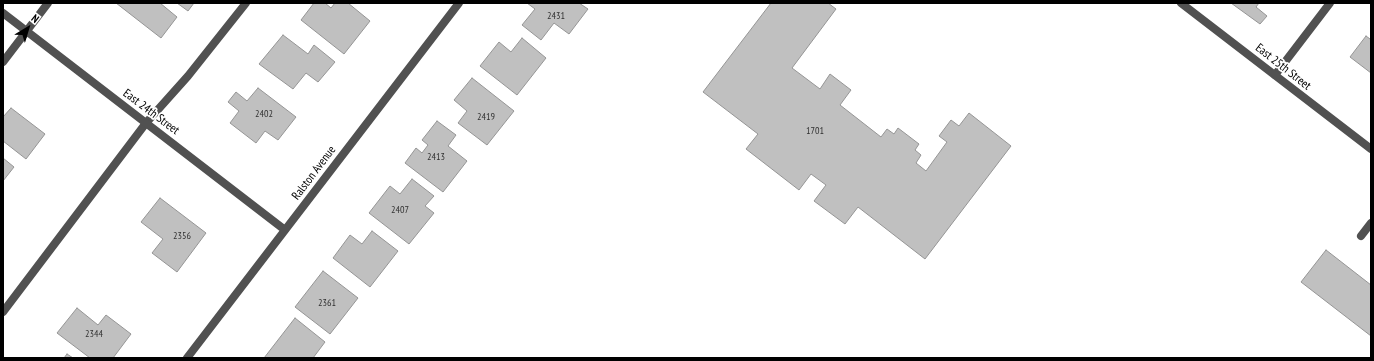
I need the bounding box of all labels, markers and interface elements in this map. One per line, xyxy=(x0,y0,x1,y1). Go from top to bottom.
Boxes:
north arrow xyxy=(8,8,48,48)
house number: 2431 xyxy=(547,10,565,22)
text: N xyxy=(29,11,42,26)
street label: East 25th Street xyxy=(1252,41,1314,93)
street label: East 24th Street xyxy=(120,86,182,138)
house number: 2402 xyxy=(255,108,273,120)
house number: 2419 xyxy=(477,111,495,123)
house number: 1701 xyxy=(806,125,824,137)
street label: Ralston Avenue xyxy=(289,143,339,203)
house number: 2413 xyxy=(427,151,445,163)
house number: 2407 xyxy=(391,204,409,216)
house number: 2356 xyxy=(173,230,191,242)
house number: 2361 xyxy=(318,297,336,309)
house number: 2344 xyxy=(85,328,103,340)

